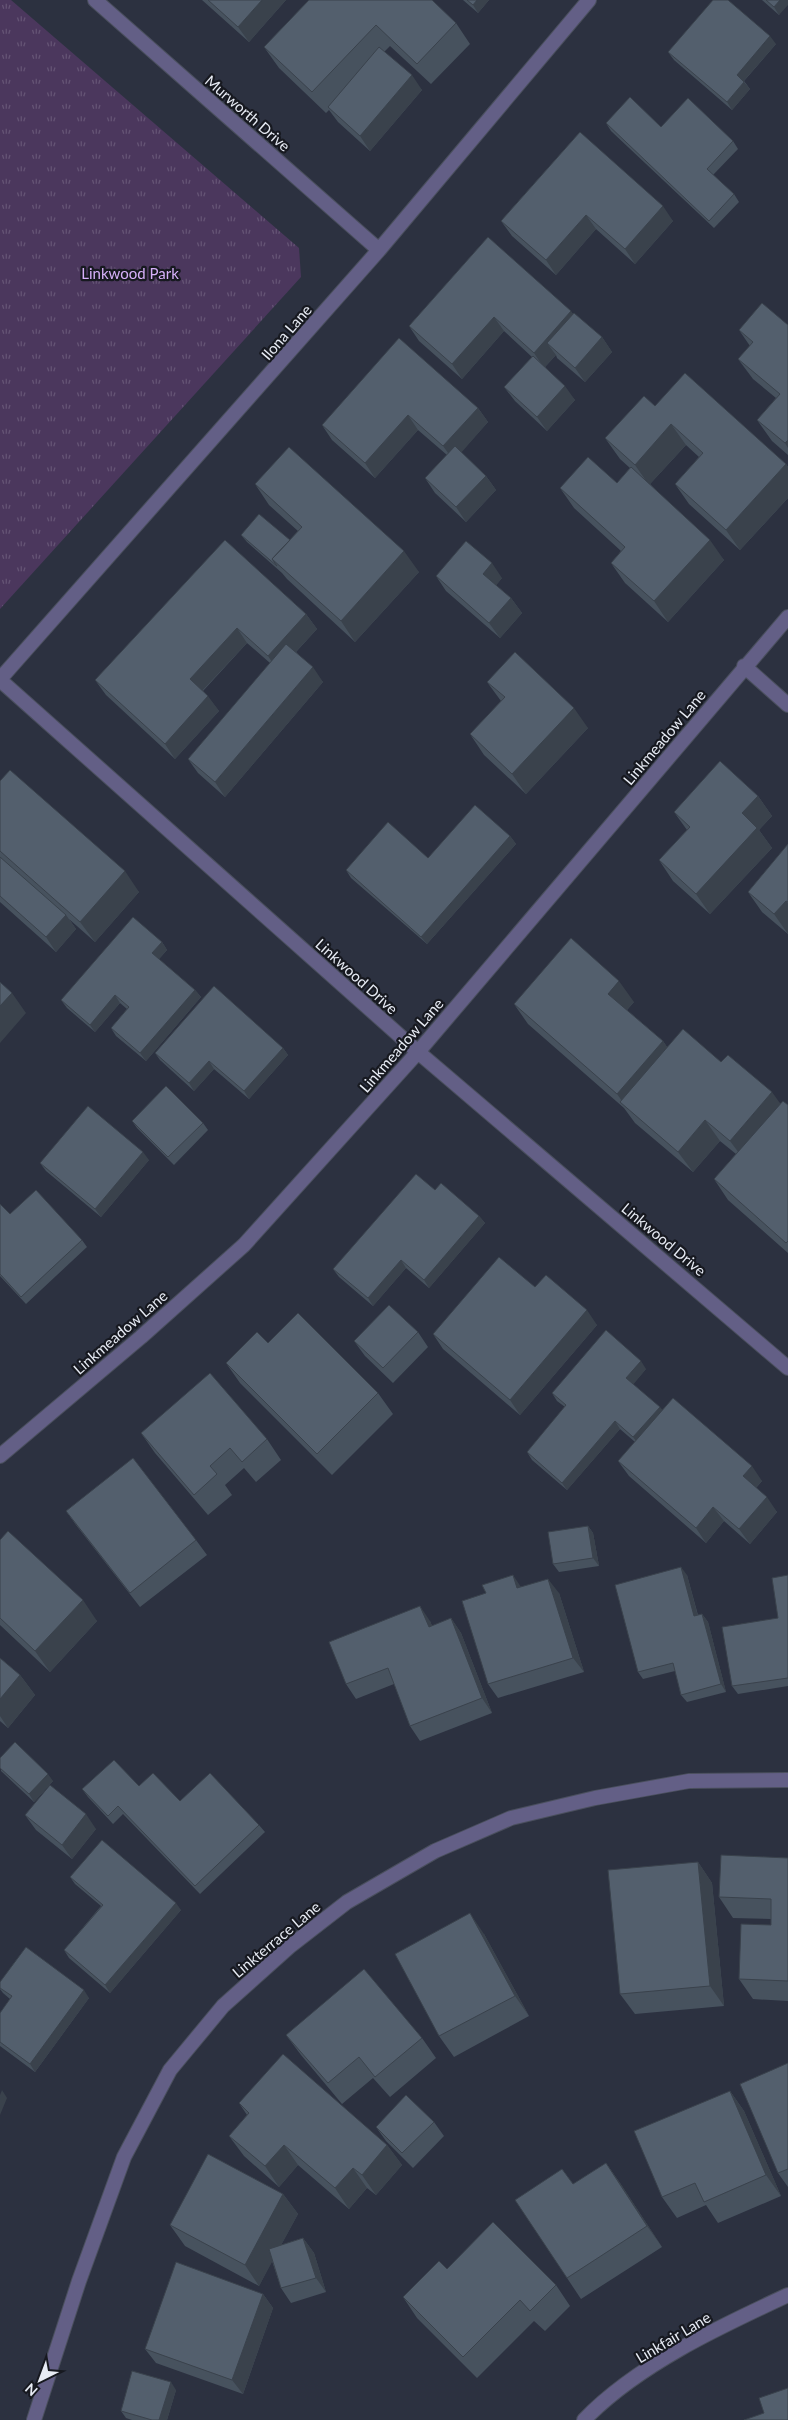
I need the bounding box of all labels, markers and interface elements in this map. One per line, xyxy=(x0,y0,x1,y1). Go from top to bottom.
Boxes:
street label: Murworth Drive xyxy=(202,71,294,155)
park label: Linkwood Park xyxy=(81,264,179,282)
street label: Ilona Lane xyxy=(257,301,315,363)
street label: Linkmeadow Lane xyxy=(619,686,709,788)
street label: Linkwood Drive xyxy=(312,935,402,1018)
street label: Linkmeadow Lane xyxy=(355,994,447,1096)
street label: Linkwood Drive xyxy=(618,1199,710,1279)
street label: Linkmeadow Lane xyxy=(69,1286,171,1378)
street label: Linkterrace Lane xyxy=(228,1897,324,1981)
street label: Linkfair Lane xyxy=(632,2308,714,2366)
north arrow xyxy=(15,2355,65,2405)
text: N xyxy=(21,2380,41,2400)

